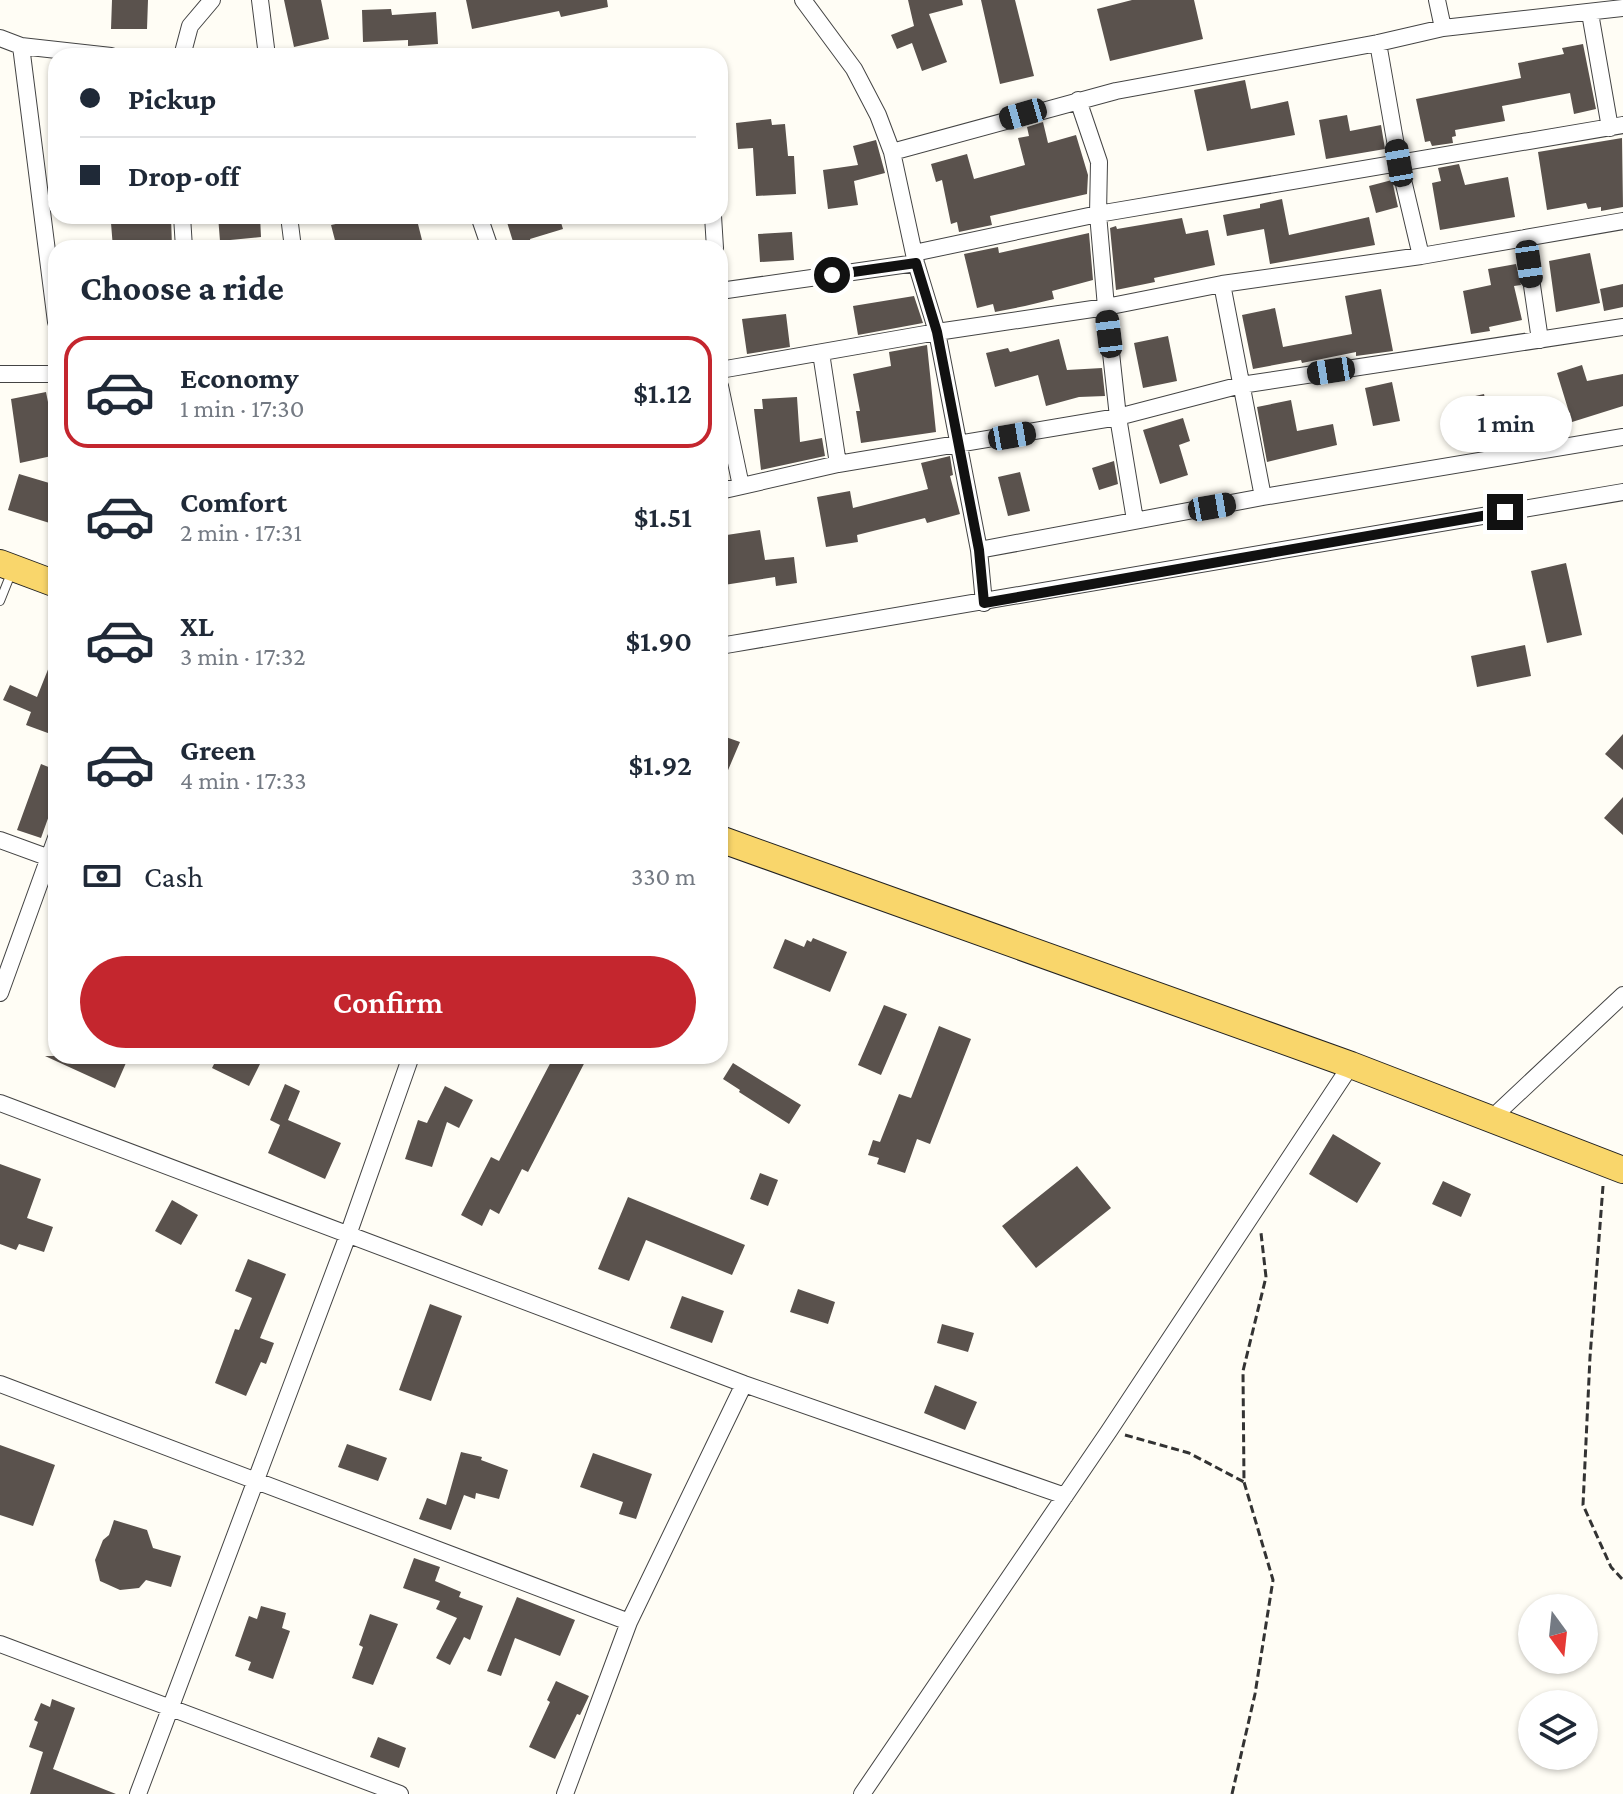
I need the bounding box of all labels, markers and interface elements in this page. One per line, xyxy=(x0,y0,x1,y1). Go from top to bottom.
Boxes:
text: Pickup xyxy=(128,82,216,115)
car xyxy=(997,96,1049,132)
car xyxy=(1383,137,1415,189)
text: Drop-off xyxy=(128,159,239,192)
car xyxy=(1514,239,1544,289)
route start xyxy=(814,257,850,293)
text: Choose a ride xyxy=(80,268,284,308)
car xyxy=(1094,309,1124,359)
car xyxy=(1305,355,1357,387)
icon: car xyxy=(84,356,156,428)
text: Economy xyxy=(180,361,299,394)
text: $1.12 xyxy=(633,376,692,409)
text: 1 min · 17:30 xyxy=(180,394,304,423)
callout: 1 min xyxy=(1439,396,1571,452)
text: 1 min xyxy=(1477,409,1535,438)
car xyxy=(986,420,1038,452)
icon: car xyxy=(84,480,156,552)
text: Comfort xyxy=(180,485,287,518)
car xyxy=(1186,491,1238,523)
route end xyxy=(1487,494,1523,530)
text: $1.51 xyxy=(634,500,692,533)
text: 2 min · 17:31 xyxy=(180,518,302,547)
icon: car xyxy=(84,604,156,676)
text: XL xyxy=(180,609,214,642)
text: $1.90 xyxy=(625,624,692,657)
text: 3 min · 17:32 xyxy=(180,642,306,671)
icon: car xyxy=(84,728,156,800)
text: Green xyxy=(180,733,256,766)
text: $1.92 xyxy=(629,748,692,781)
text: 4 min · 17:33 xyxy=(180,766,307,795)
icon: cash xyxy=(80,854,124,898)
text: Cash xyxy=(144,860,203,893)
text: 330 m xyxy=(631,862,696,891)
button: Confirm xyxy=(80,956,696,1048)
north arrow xyxy=(1518,1594,1598,1674)
map controls xyxy=(1518,1594,1598,1770)
button: layers xyxy=(1518,1690,1598,1770)

